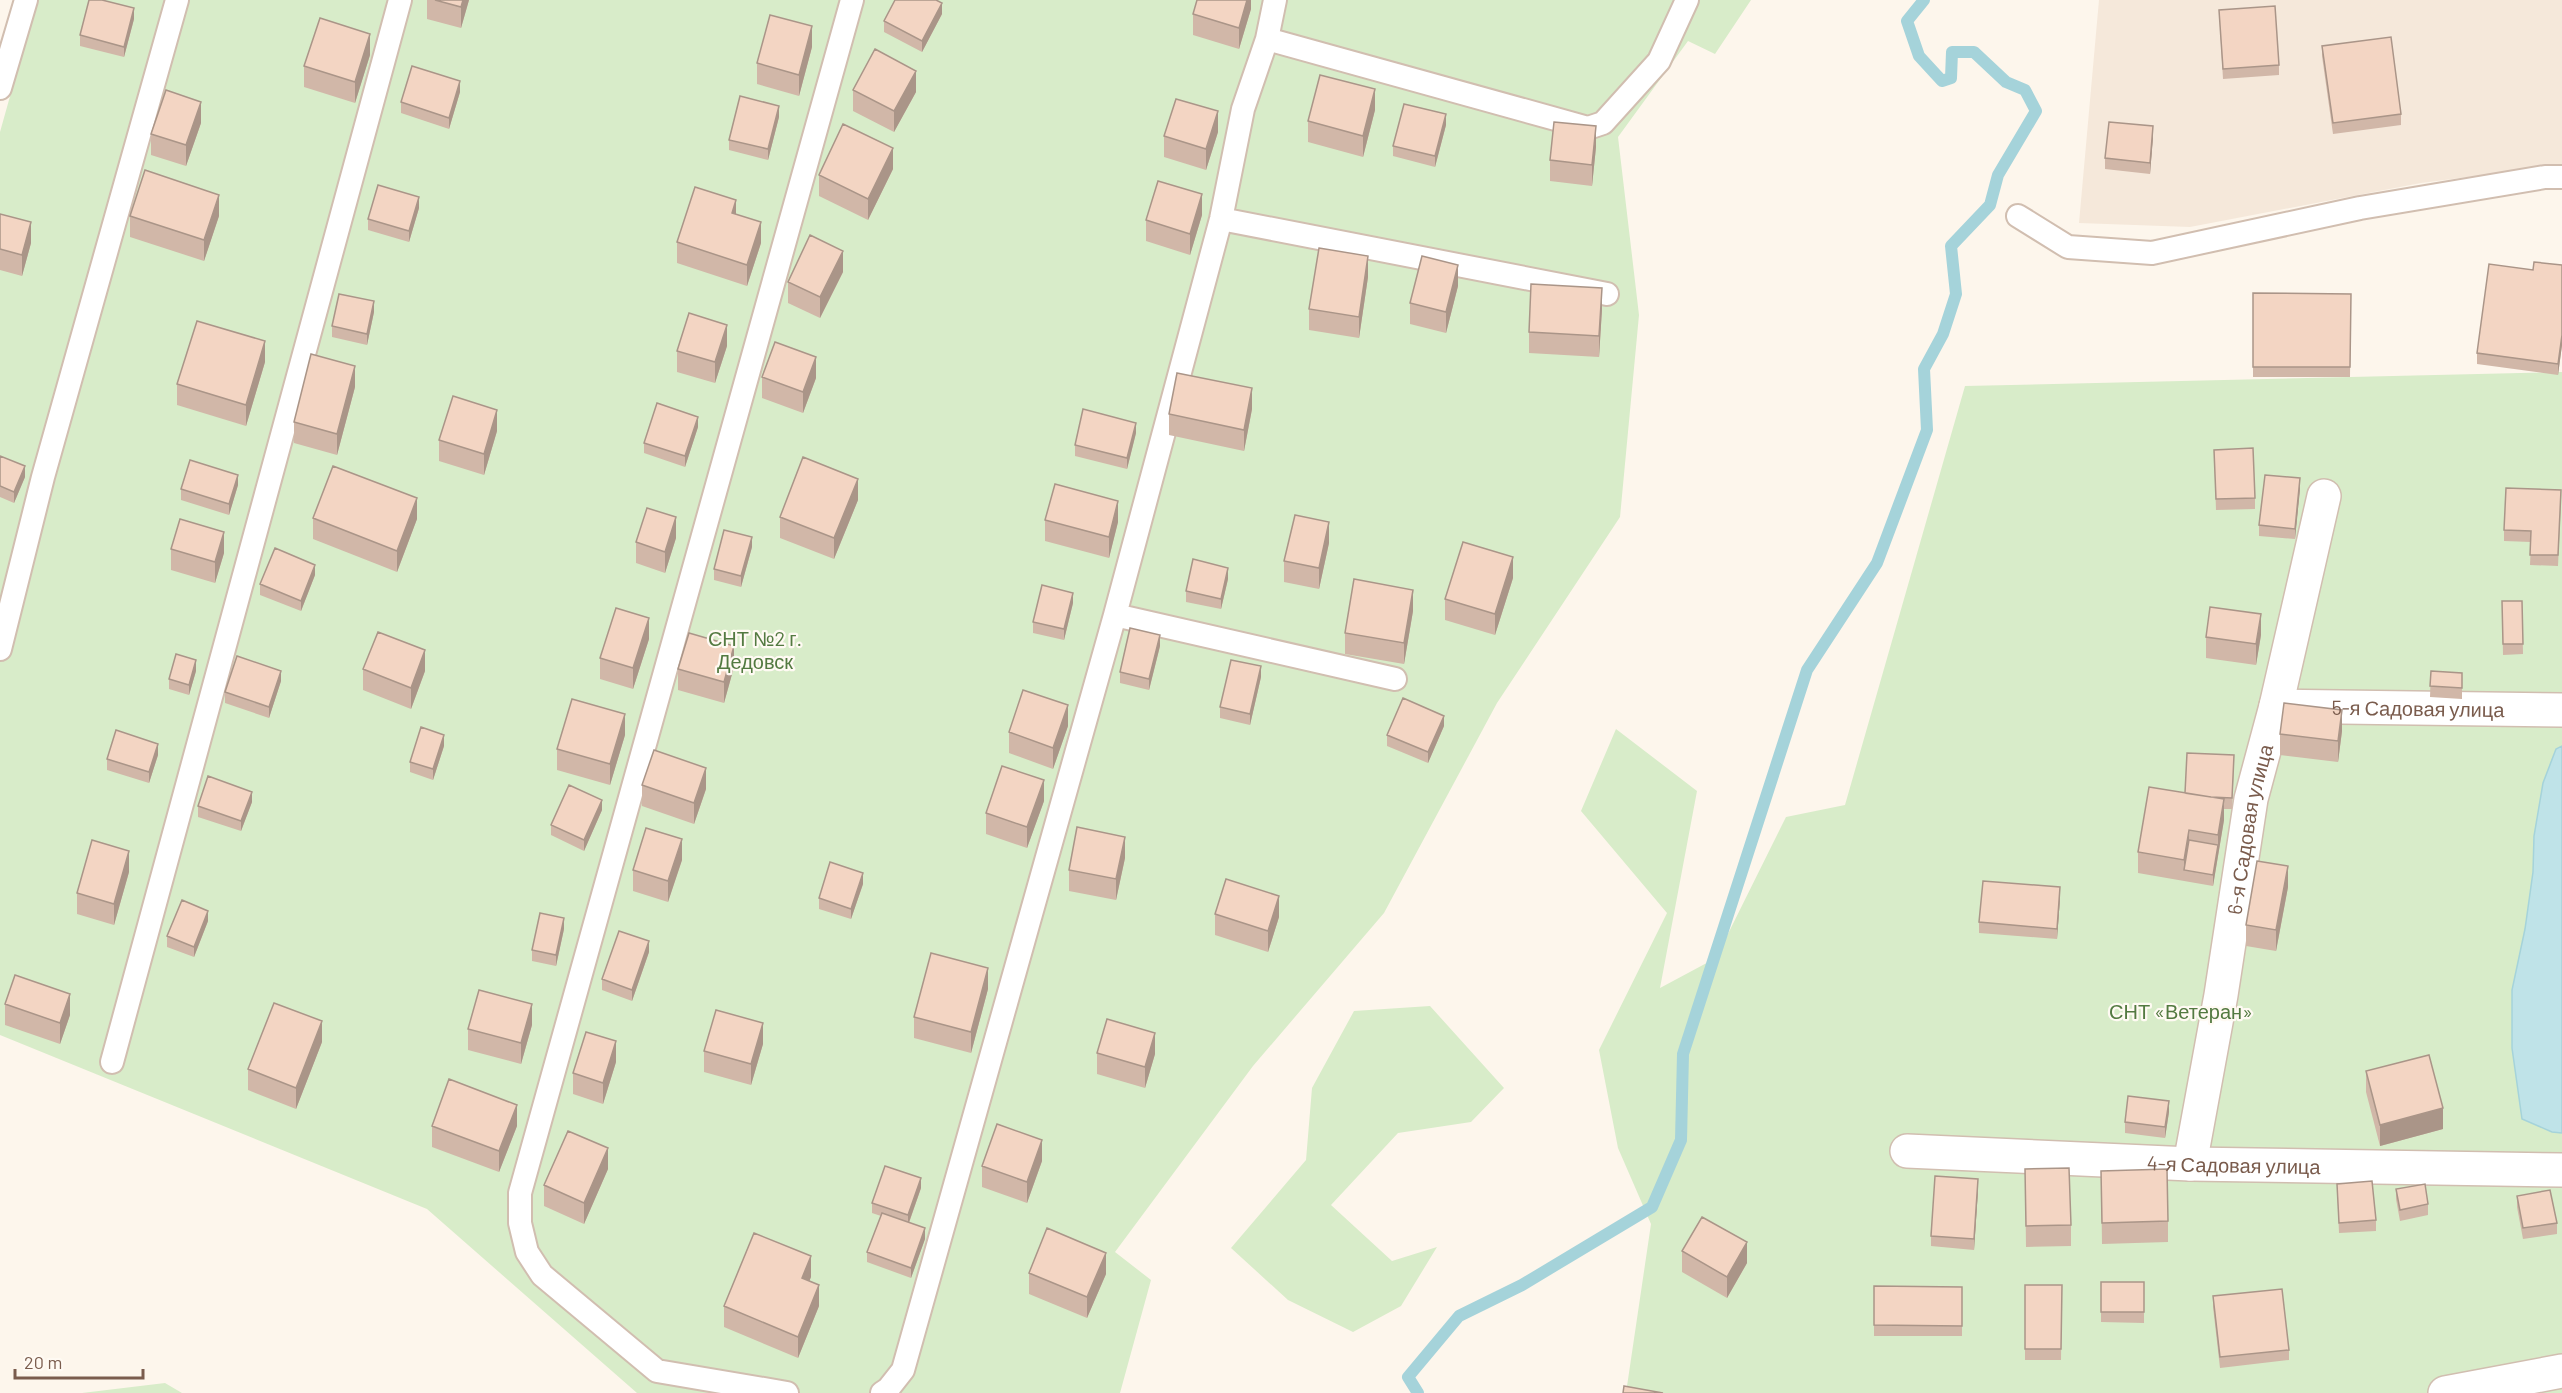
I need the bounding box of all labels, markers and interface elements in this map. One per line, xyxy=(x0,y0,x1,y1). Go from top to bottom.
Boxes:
park label: СНТ №2 г. Дедовск xyxy=(708,626,802,673)
street label: 5-я Садовая улица xyxy=(2331,695,2506,721)
street label: 6-я Садовая улица xyxy=(2221,741,2277,916)
park label: СНТ «Ветеран» xyxy=(2109,999,2253,1023)
street label: 4-я Садовая улица xyxy=(2146,1150,2322,1178)
scale bar xyxy=(15,1342,142,1380)
text: 20 m xyxy=(24,1351,62,1373)

